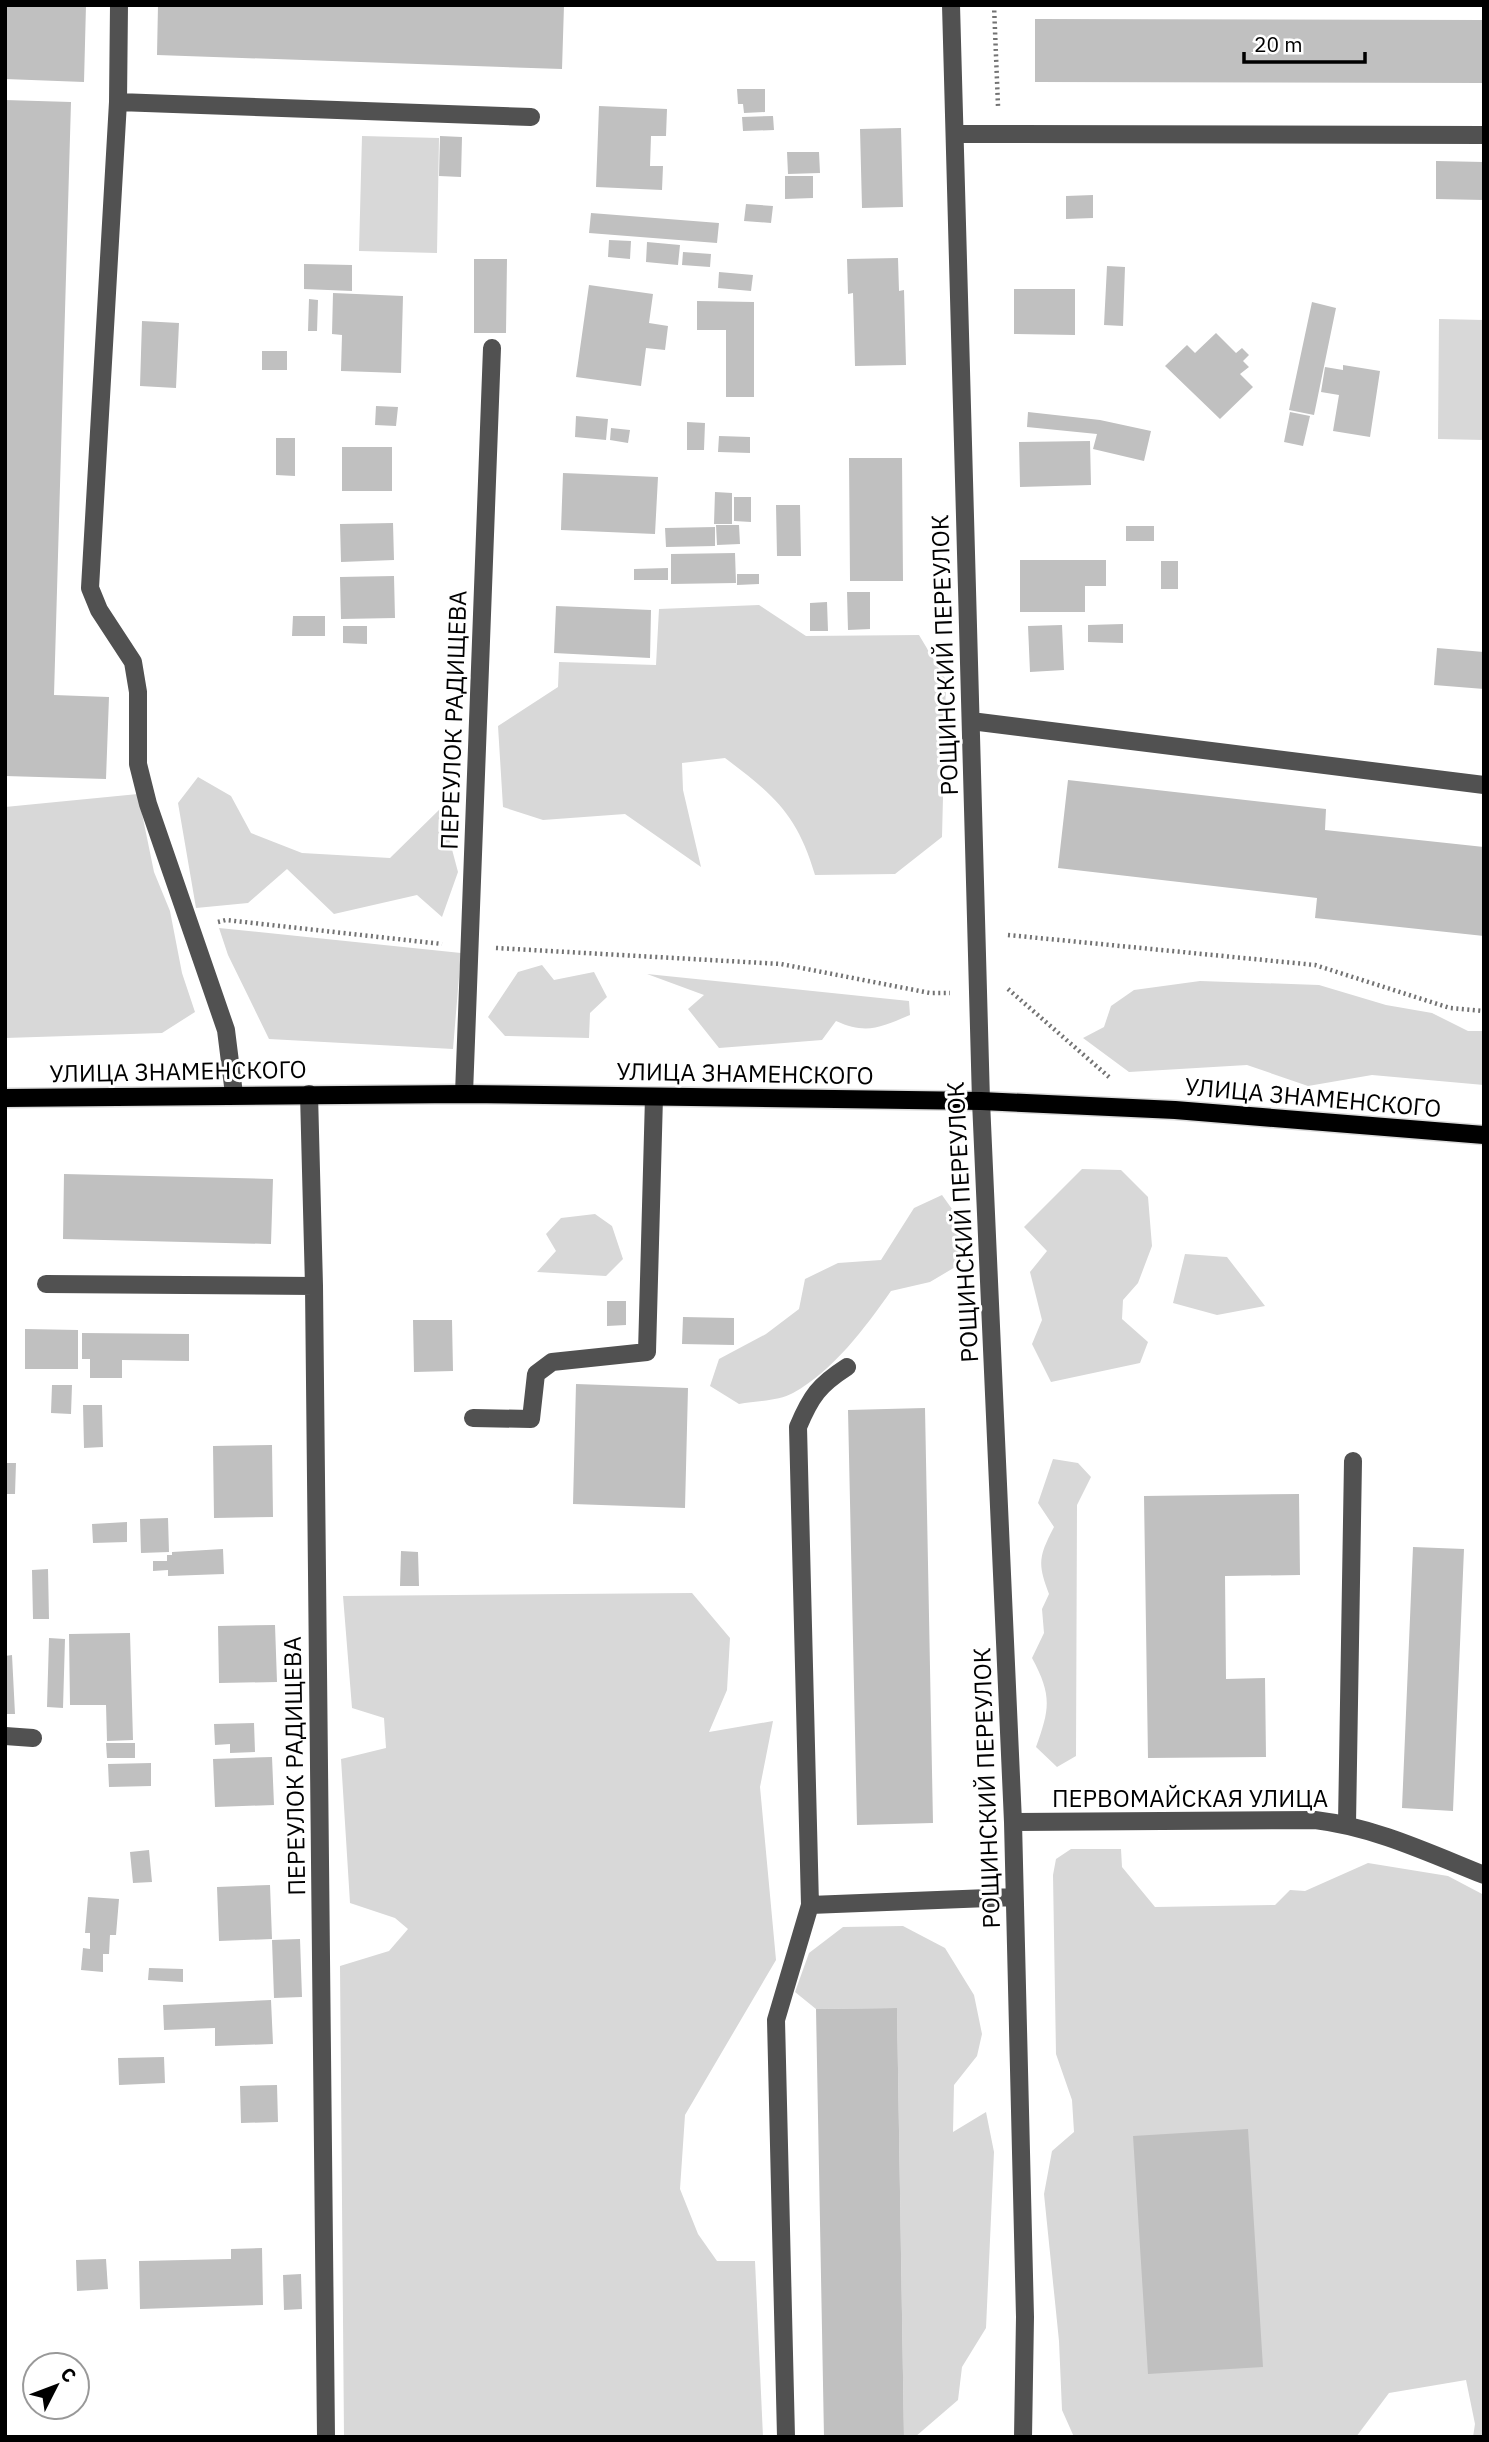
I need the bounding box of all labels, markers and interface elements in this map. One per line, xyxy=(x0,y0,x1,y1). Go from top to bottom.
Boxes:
scale bar xyxy=(1244,21,1365,65)
text: 20 m xyxy=(1254,30,1303,58)
street label: РОЩИНСКИЙ ПЕРЕУЛОК xyxy=(923,514,965,796)
street label: ПЕРЕУЛОК РАДИЩЕВА xyxy=(432,590,474,850)
street label: УЛИЦА ЗНАМЕНСКОГО xyxy=(49,1053,307,1089)
street label: УЛИЦА ЗНАМЕНСКОГО xyxy=(616,1055,874,1091)
street label: УЛИЦА ЗНАМЕНСКОГО xyxy=(1183,1070,1443,1124)
street label: РОЩИНСКИЙ ПЕРЕУЛОК xyxy=(939,1081,985,1363)
street label: ПЕРЕУЛОК РАДИЩЕВА xyxy=(276,1636,312,1896)
street label: РОЩИНСКИЙ ПЕРЕУЛОК xyxy=(965,1647,1007,1929)
street label: ПЕРВОМАЙСКАЯ УЛИЦА xyxy=(1052,1782,1328,1814)
north arrow xyxy=(21,2351,91,2421)
text: С xyxy=(56,2362,82,2387)

